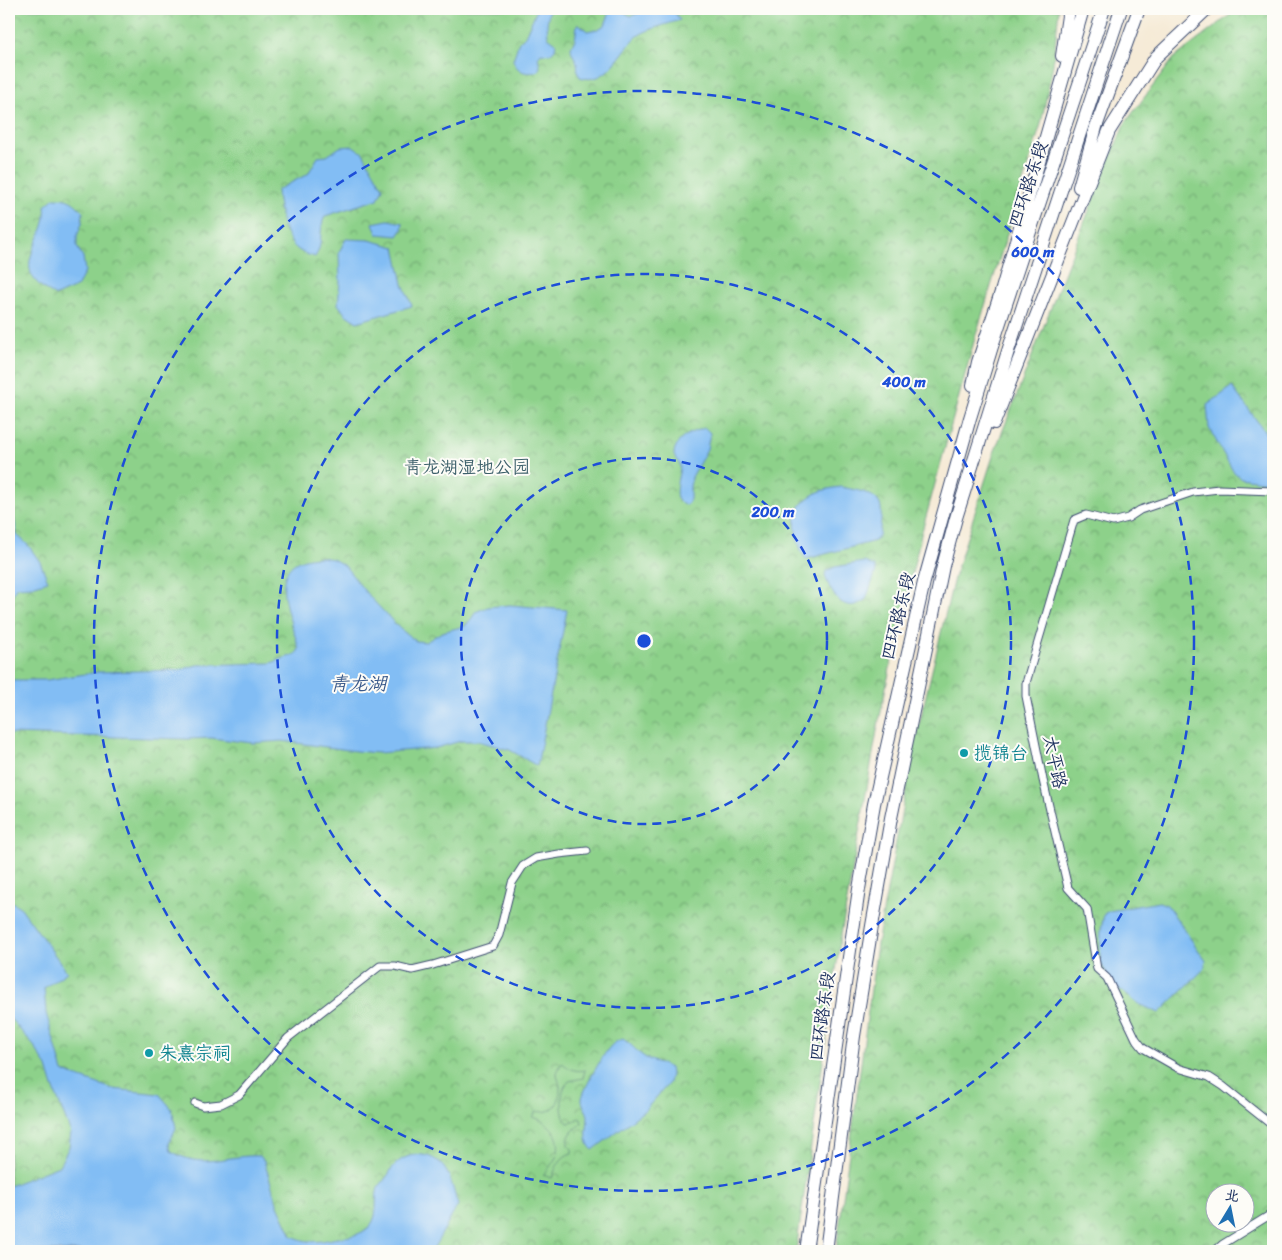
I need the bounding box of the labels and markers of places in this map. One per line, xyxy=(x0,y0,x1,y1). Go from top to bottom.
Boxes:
centre of rings xyxy=(635,632,653,650)
place label: 揽锦台 xyxy=(974,737,1028,769)
marker: 揽锦台 xyxy=(958,747,970,759)
place label: 朱熹宗祠 xyxy=(159,1037,231,1069)
marker: 朱熹宗祠 xyxy=(143,1047,155,1059)

